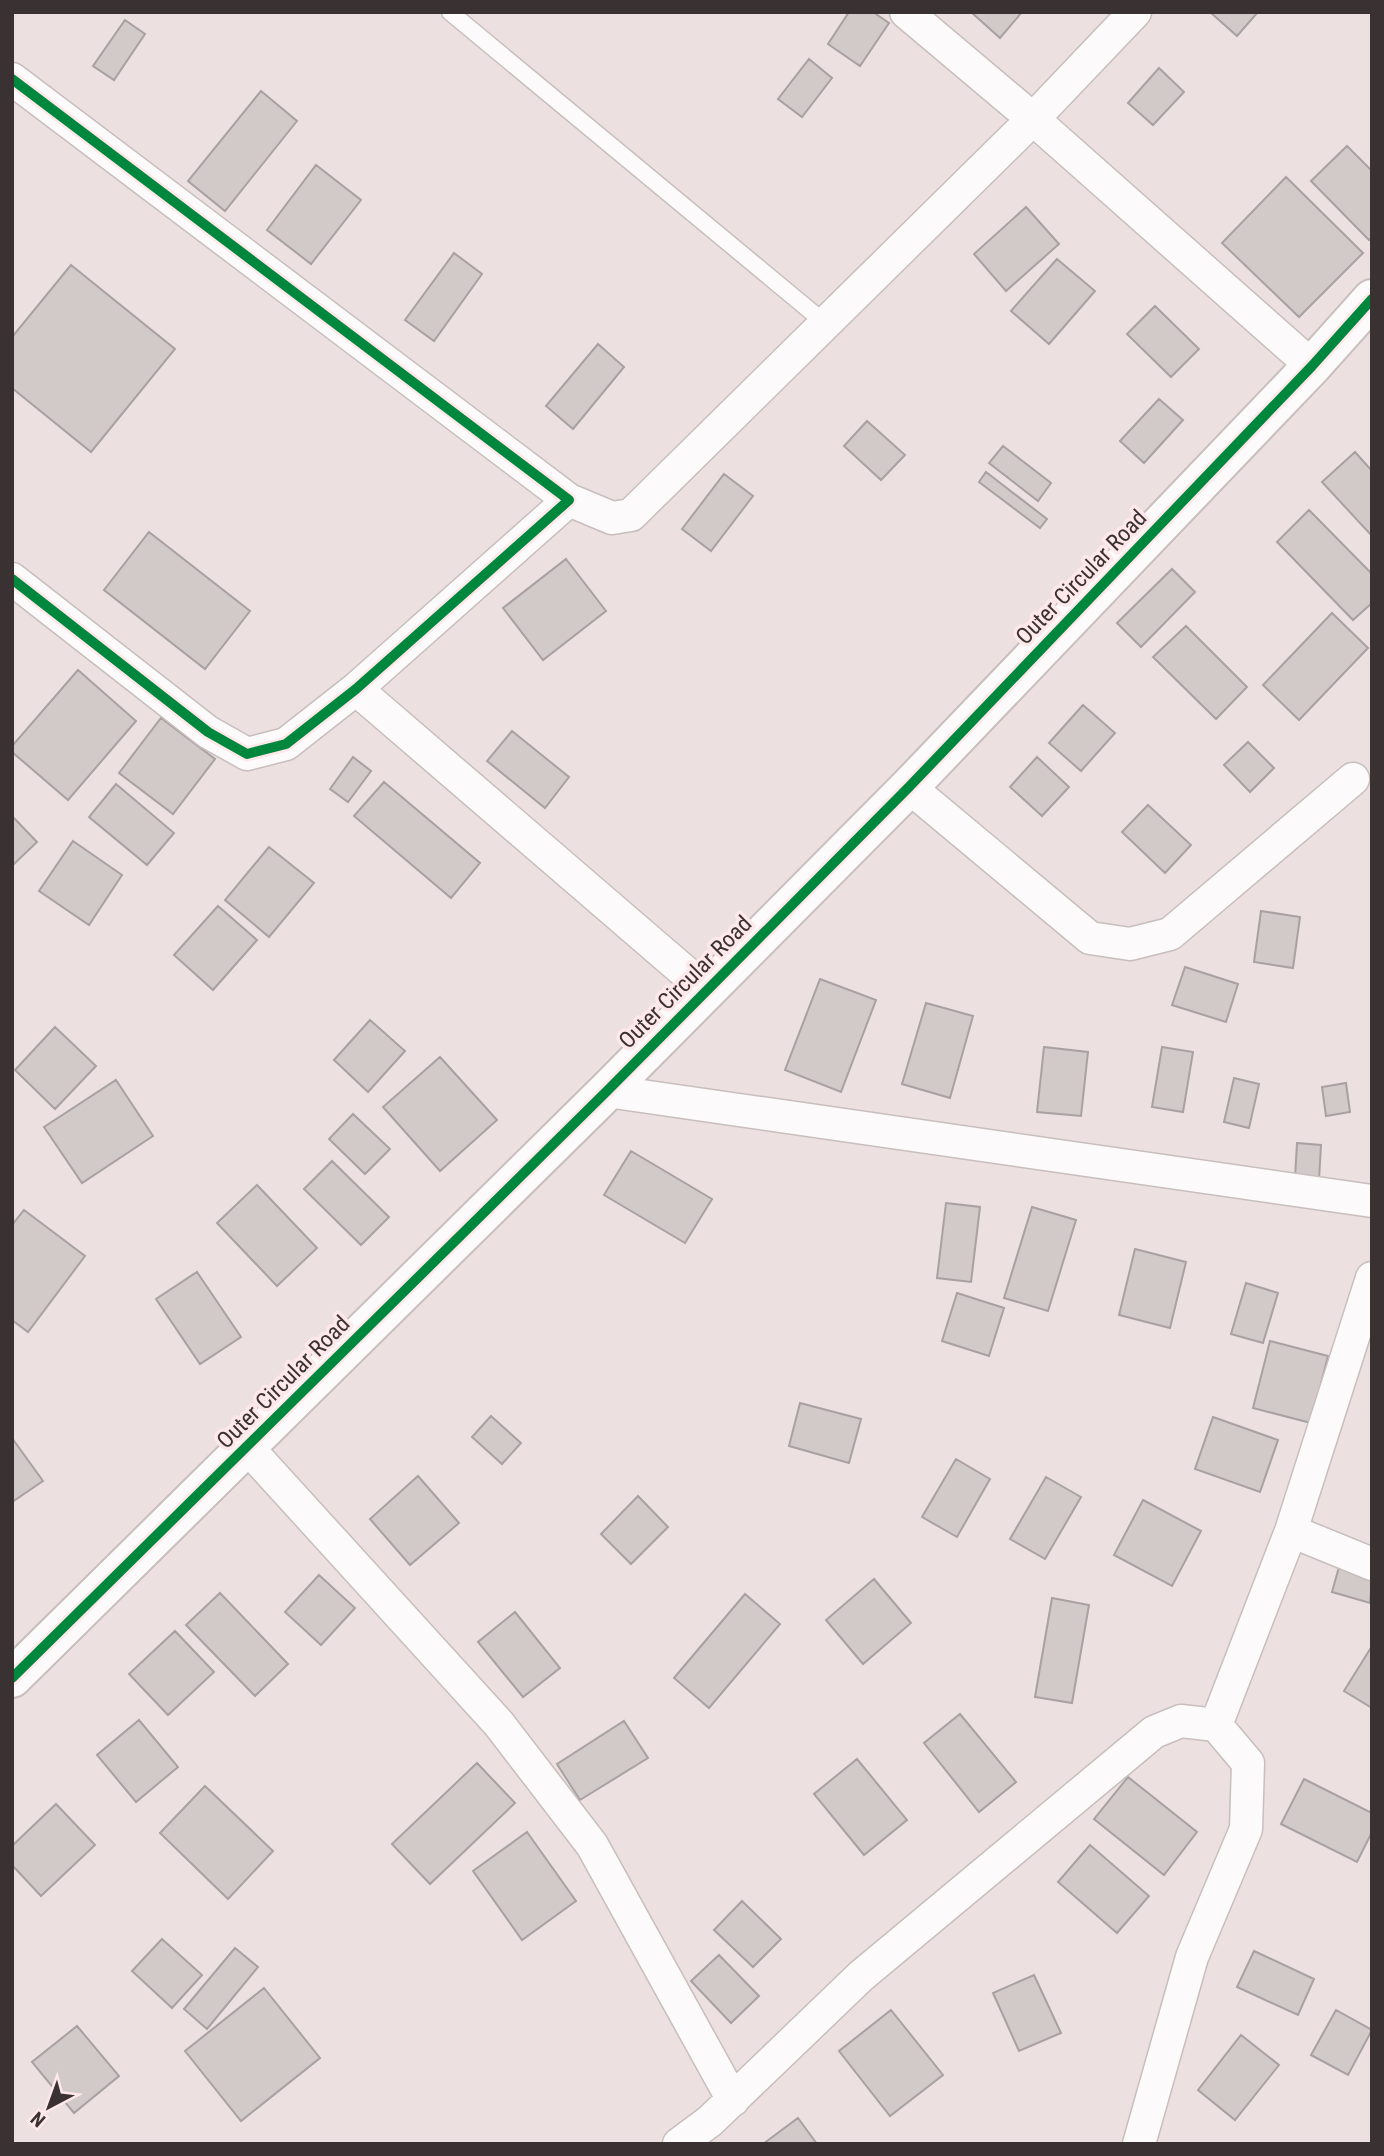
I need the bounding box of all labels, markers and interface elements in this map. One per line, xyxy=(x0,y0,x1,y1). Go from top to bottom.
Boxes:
street label: Outer Circular Road xyxy=(1010,505,1152,650)
street label: Outer Circular Road xyxy=(613,910,757,1054)
street label: Outer Circular Road xyxy=(211,1310,355,1454)
north arrow xyxy=(14,2072,84,2142)
text: N xyxy=(26,2107,50,2132)

